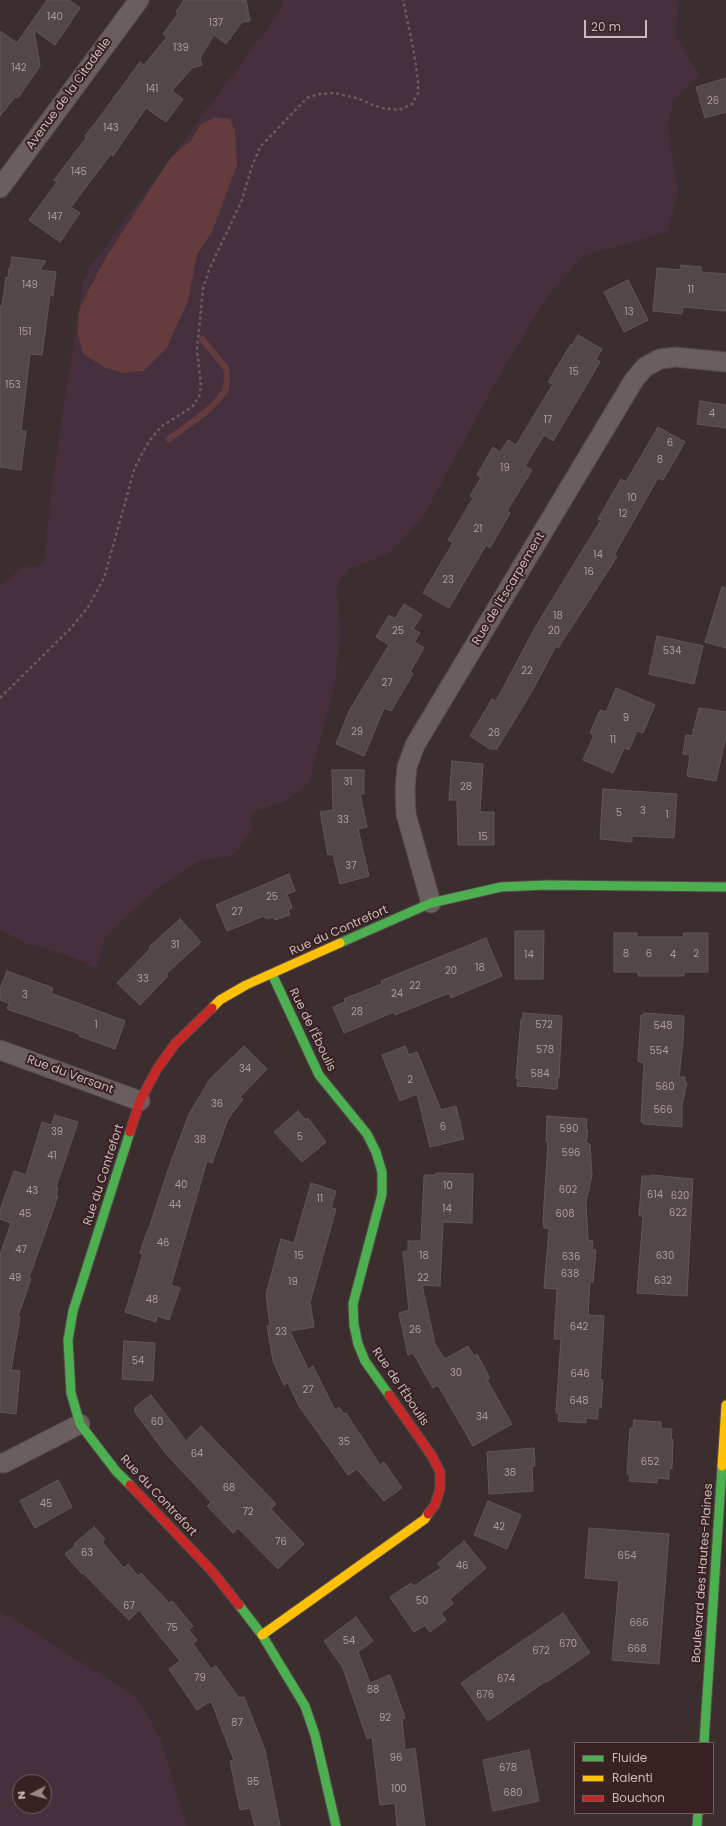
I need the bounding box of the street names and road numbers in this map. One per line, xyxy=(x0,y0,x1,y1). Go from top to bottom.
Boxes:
street label: Avenue de la Citadelle xyxy=(24,35,114,153)
street label: Rue de l'Escarpement xyxy=(470,530,548,648)
street label: Rue du Contrefort xyxy=(288,903,390,959)
street label: Rue de l'Éboulis xyxy=(286,986,338,1074)
street label: Rue du Versant xyxy=(25,1053,115,1097)
street label: Rue du Contrefort xyxy=(81,1122,127,1228)
street label: Rue de l'Éboulis xyxy=(369,1345,431,1429)
street label: Rue du Contrefort xyxy=(117,1452,199,1540)
street label: Boulevard des Hautes-Plaines xyxy=(690,1483,716,1663)

